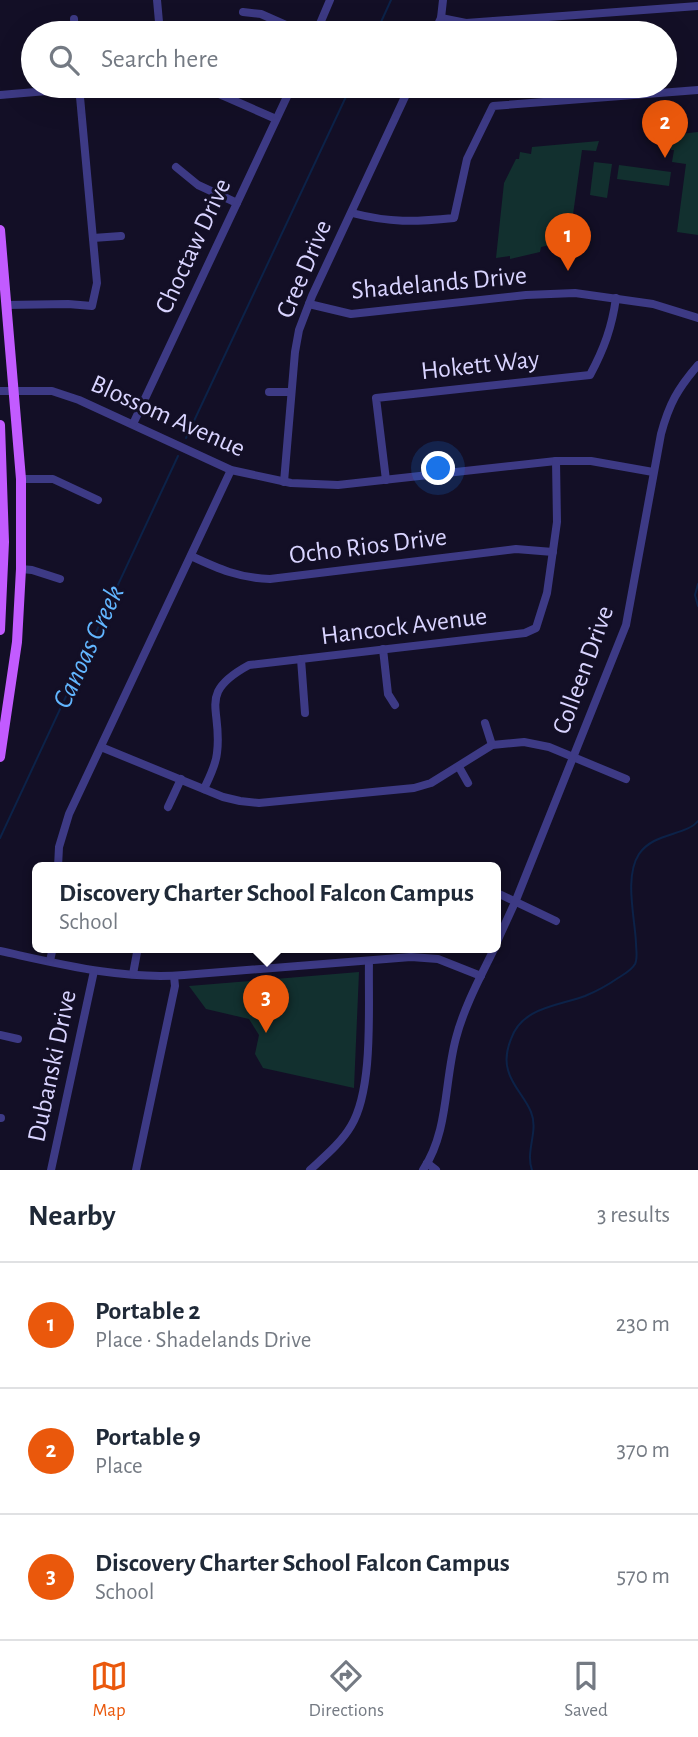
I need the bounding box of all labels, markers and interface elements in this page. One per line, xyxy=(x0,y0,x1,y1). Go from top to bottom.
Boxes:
search box xyxy=(21,21,677,98)
icon: search xyxy=(45,41,83,79)
text: Search here xyxy=(101,46,219,72)
pin: 2 xyxy=(642,100,688,158)
street label: Choctaw Drive xyxy=(150,174,236,318)
pin: 1 xyxy=(545,213,591,271)
street label: Cree Drive xyxy=(272,216,336,322)
street label: Shadelands Drive xyxy=(350,262,528,304)
street label: Hokett Way xyxy=(419,346,541,384)
street label: Blossom Avenue xyxy=(87,370,249,462)
your location xyxy=(421,451,455,485)
street label: Ocho Rios Drive xyxy=(288,523,448,569)
water label: Canoas Creek xyxy=(48,581,130,713)
street label: Colleen Drive xyxy=(548,602,618,738)
street label: Hancock Avenue xyxy=(319,603,489,649)
popup xyxy=(32,862,501,953)
text: Discovery Charter School Falcon Campus xyxy=(59,880,474,906)
text: School xyxy=(59,911,119,934)
pin: 3 xyxy=(243,975,289,1033)
street label: Dubanski Drive xyxy=(23,988,81,1144)
text: Nearby xyxy=(28,1201,116,1231)
text: 3 results xyxy=(597,1204,670,1227)
text: Portable 2 xyxy=(95,1298,201,1324)
text: 1 xyxy=(47,1313,55,1336)
text: 230 m xyxy=(616,1313,670,1336)
text: Place · Shadelands Drive xyxy=(95,1329,311,1352)
text: Portable 9 xyxy=(95,1424,201,1450)
text: 2 xyxy=(46,1439,56,1462)
text: 370 m xyxy=(617,1439,670,1462)
text: Place xyxy=(95,1455,143,1478)
text: Discovery Charter School Falcon Campus xyxy=(95,1550,510,1576)
text: 3 xyxy=(46,1565,56,1588)
text: 570 m xyxy=(616,1565,670,1588)
text: School xyxy=(95,1581,154,1604)
tab: Map xyxy=(90,1657,128,1722)
tab: Directions xyxy=(308,1657,384,1722)
tab: Saved xyxy=(564,1657,608,1722)

